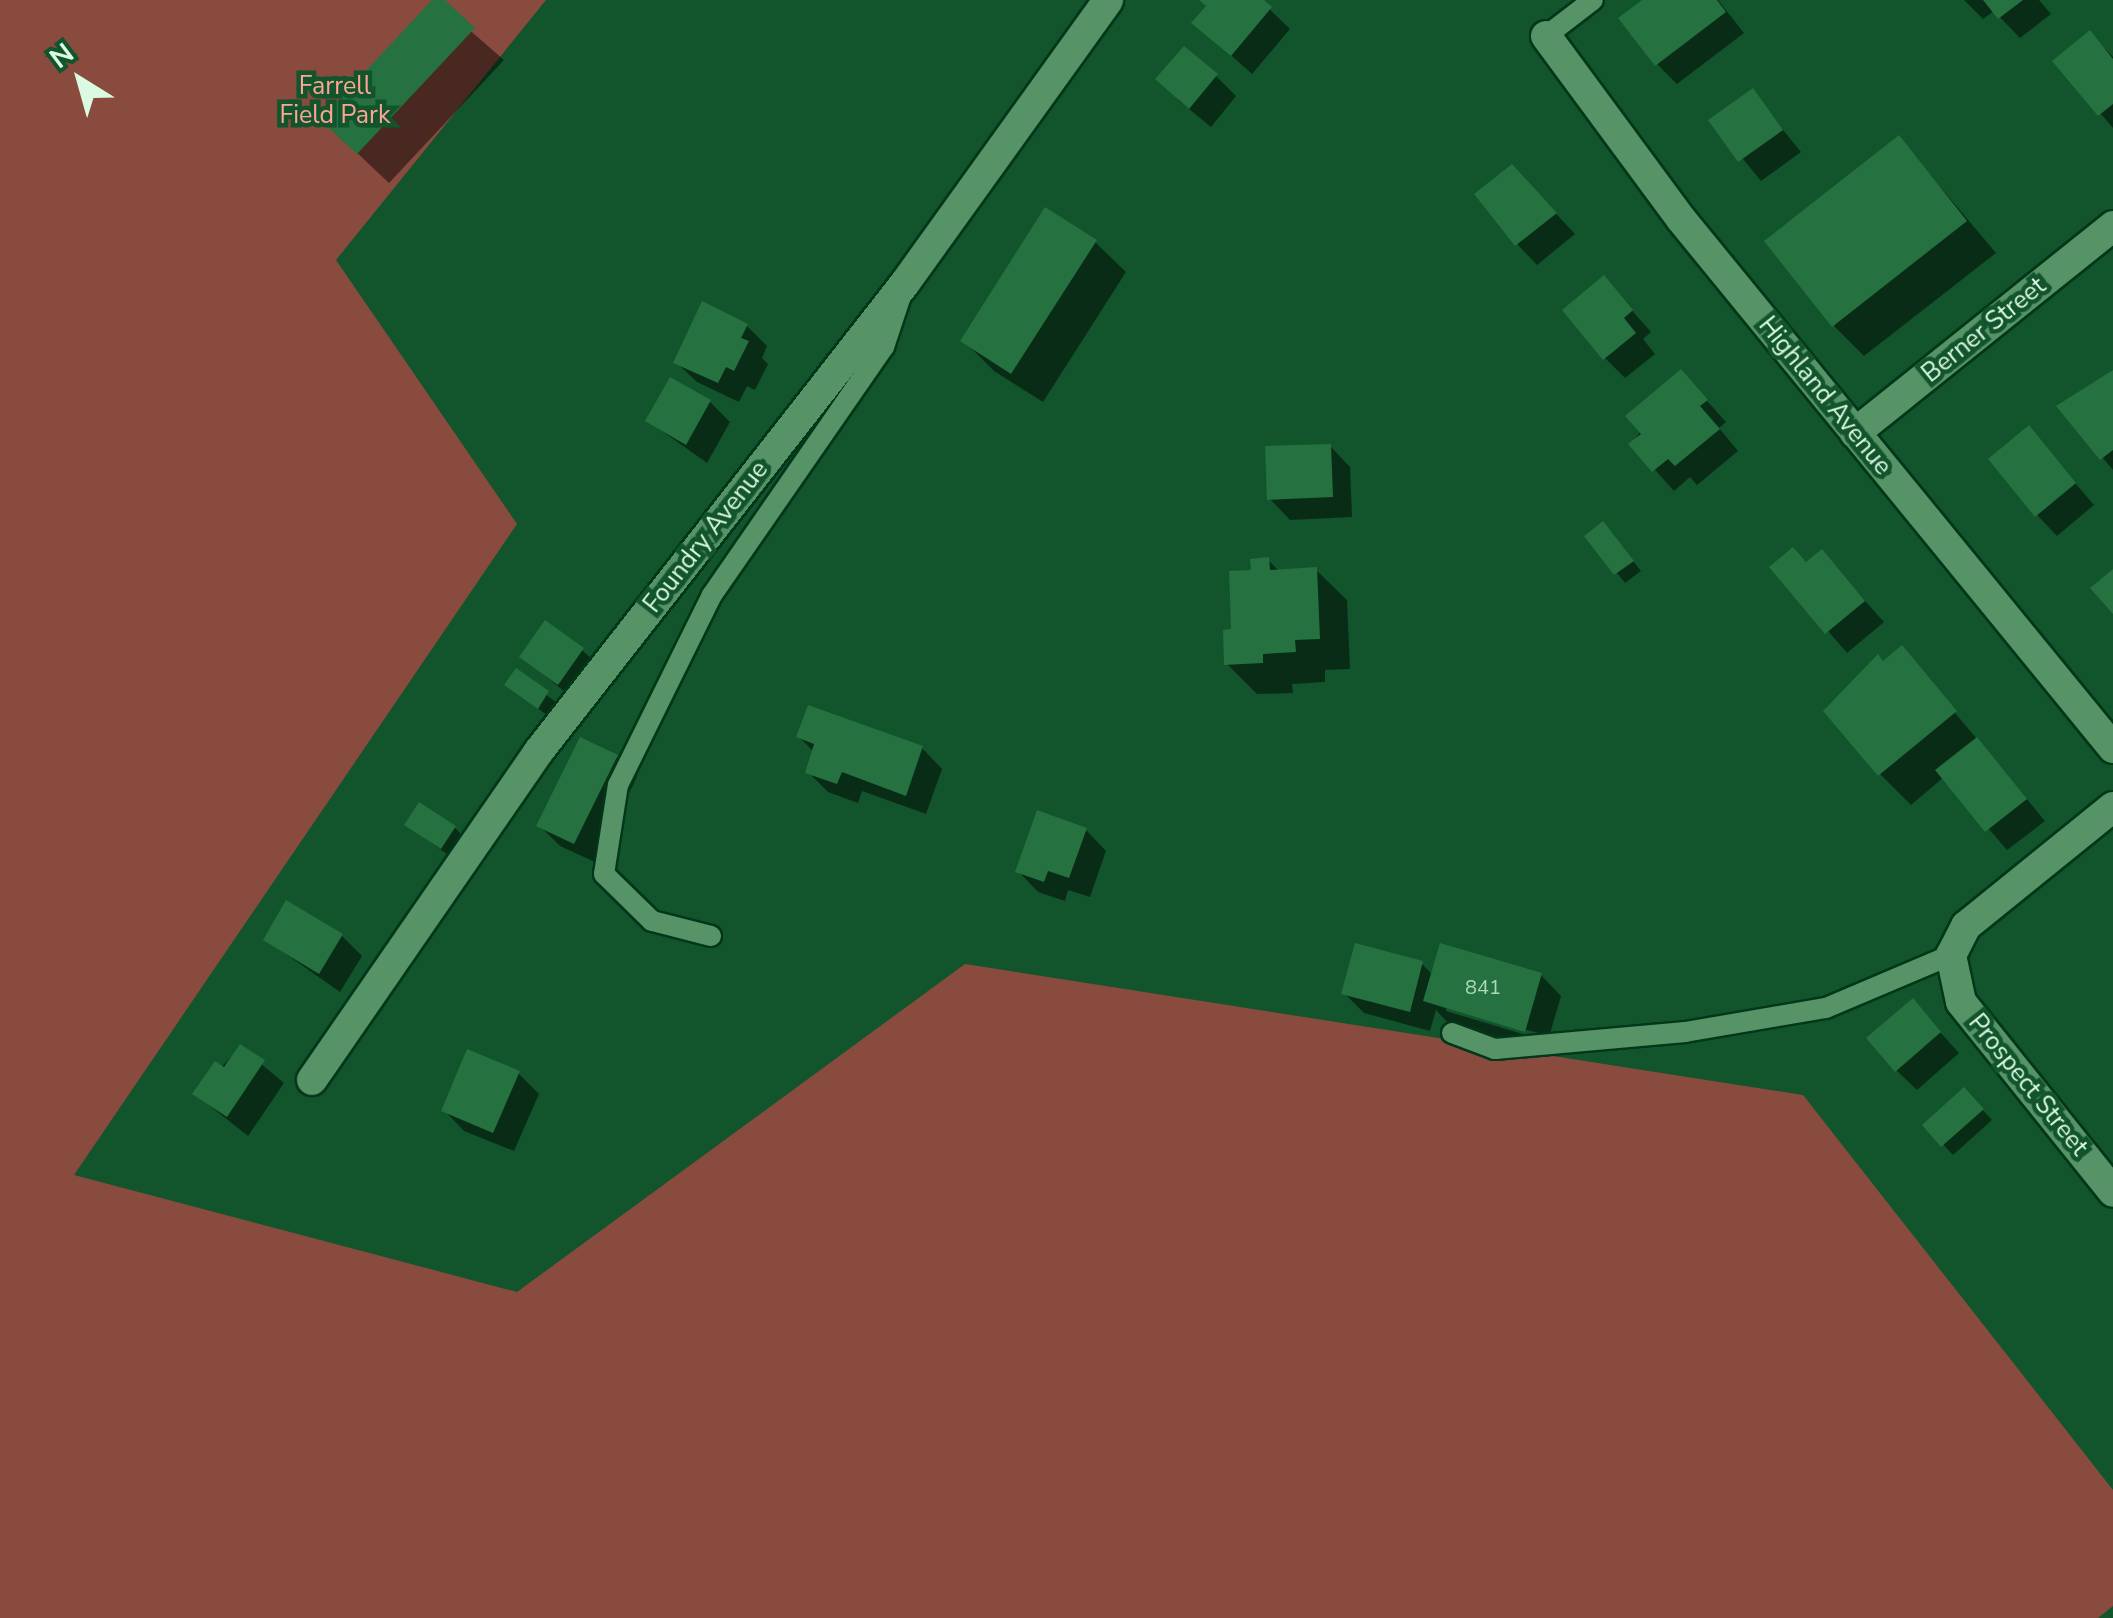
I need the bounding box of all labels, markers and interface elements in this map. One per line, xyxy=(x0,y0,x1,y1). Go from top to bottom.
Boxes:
north arrow xyxy=(30,30,130,130)
text: N xyxy=(42,35,82,78)
park label: Farrell Field Park xyxy=(280,72,390,131)
street label: Berner Street xyxy=(1916,271,2052,389)
street label: Highland Avenue xyxy=(1752,311,1898,481)
street label: Foundry Avenue xyxy=(638,455,774,619)
house number: 841 xyxy=(1465,975,1501,999)
street label: Prospect Street xyxy=(1962,1008,2094,1162)

